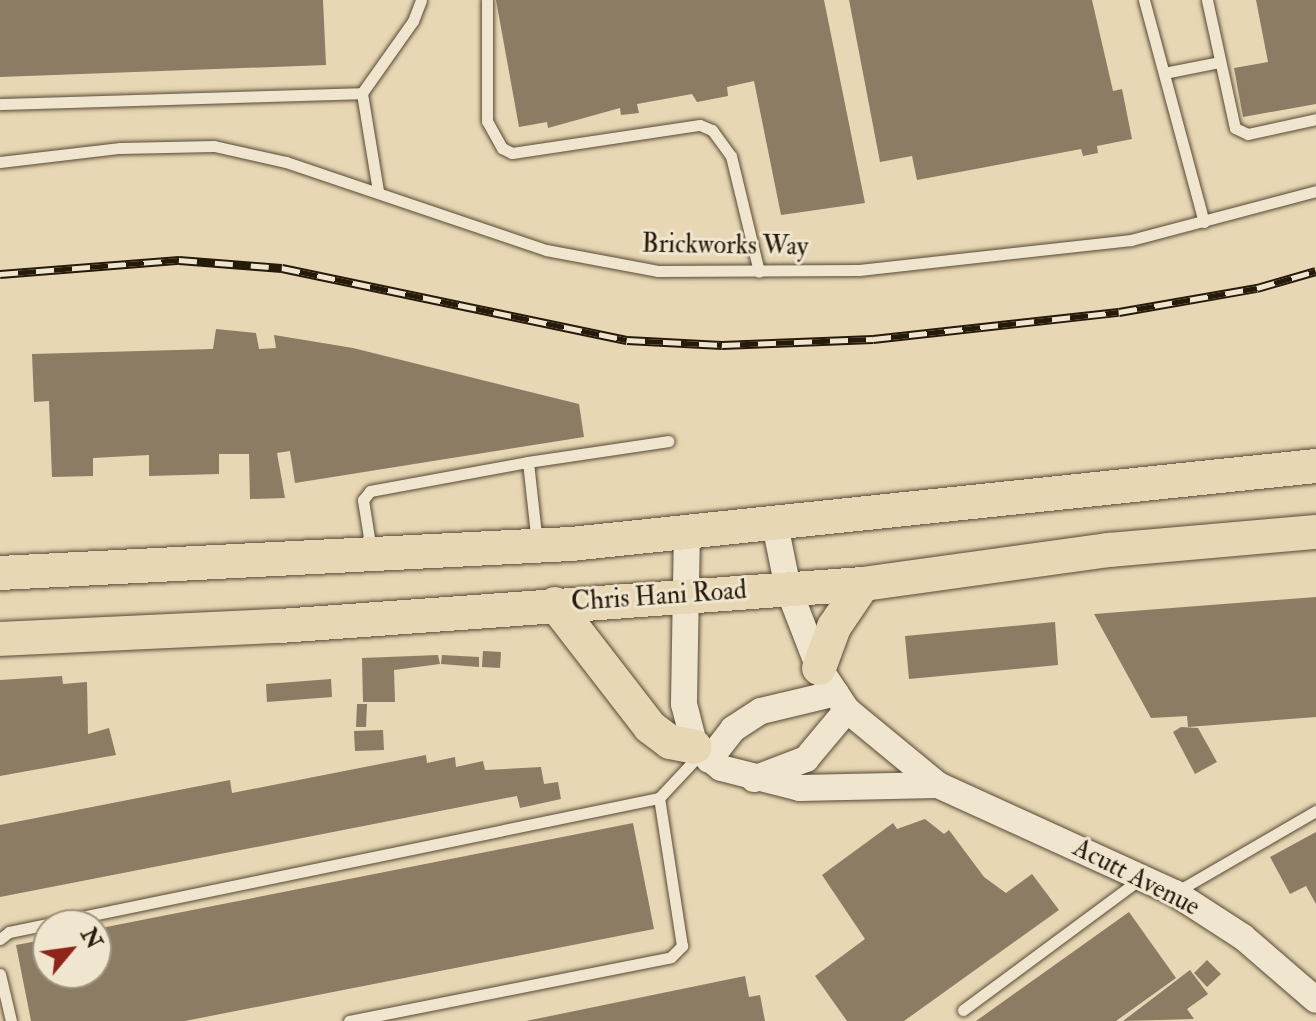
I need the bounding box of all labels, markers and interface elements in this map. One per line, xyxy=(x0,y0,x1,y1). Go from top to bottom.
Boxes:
street label: Brickworks Way xyxy=(641,229,809,263)
street label: Chris Hani Road xyxy=(570,575,748,619)
street label: Acutt Avenue xyxy=(1067,833,1205,923)
north arrow xyxy=(32,909,112,989)
text: N xyxy=(74,923,108,954)

